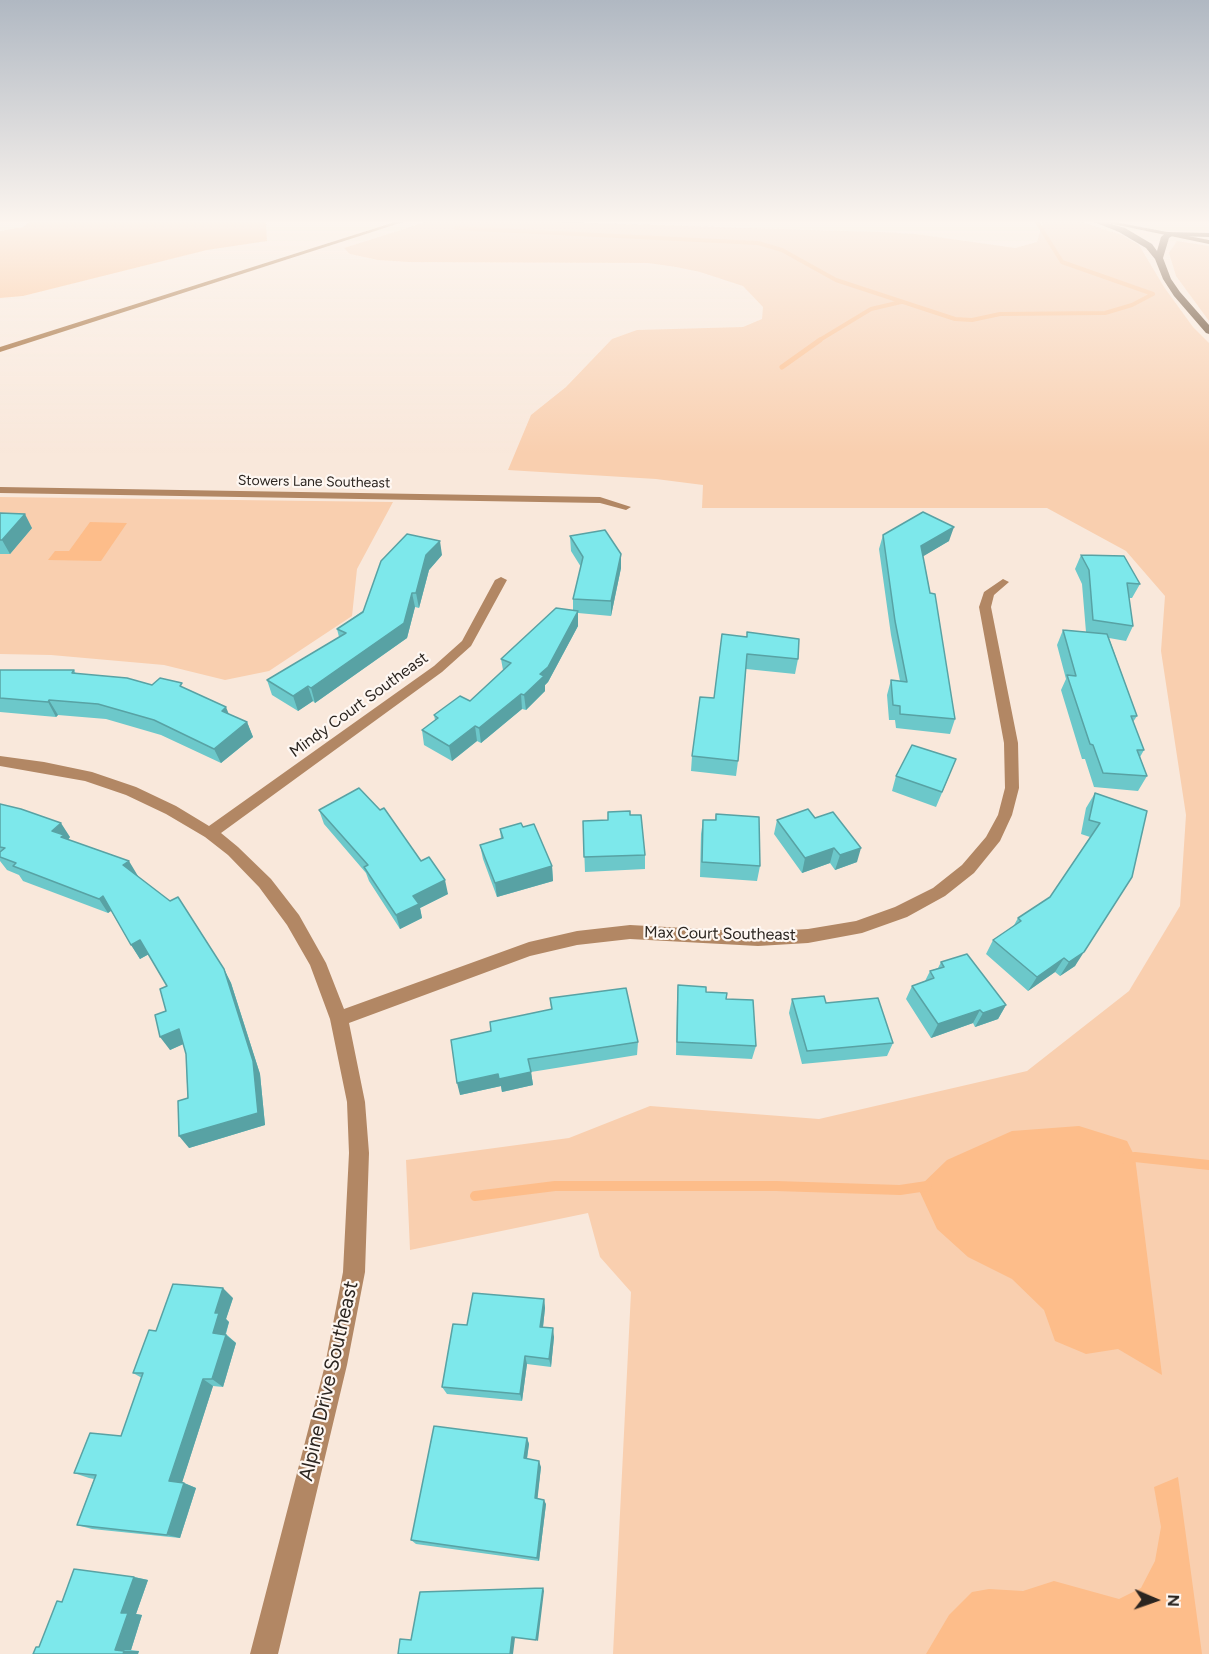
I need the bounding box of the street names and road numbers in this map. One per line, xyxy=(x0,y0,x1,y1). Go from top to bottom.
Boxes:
street label: Stowers Lane Southeast xyxy=(238,472,390,492)
street label: Mindy Court Southeast xyxy=(286,648,432,762)
street label: Max Court Southeast xyxy=(644,923,796,945)
street label: Alpine Drive Southeast xyxy=(294,1279,364,1483)

